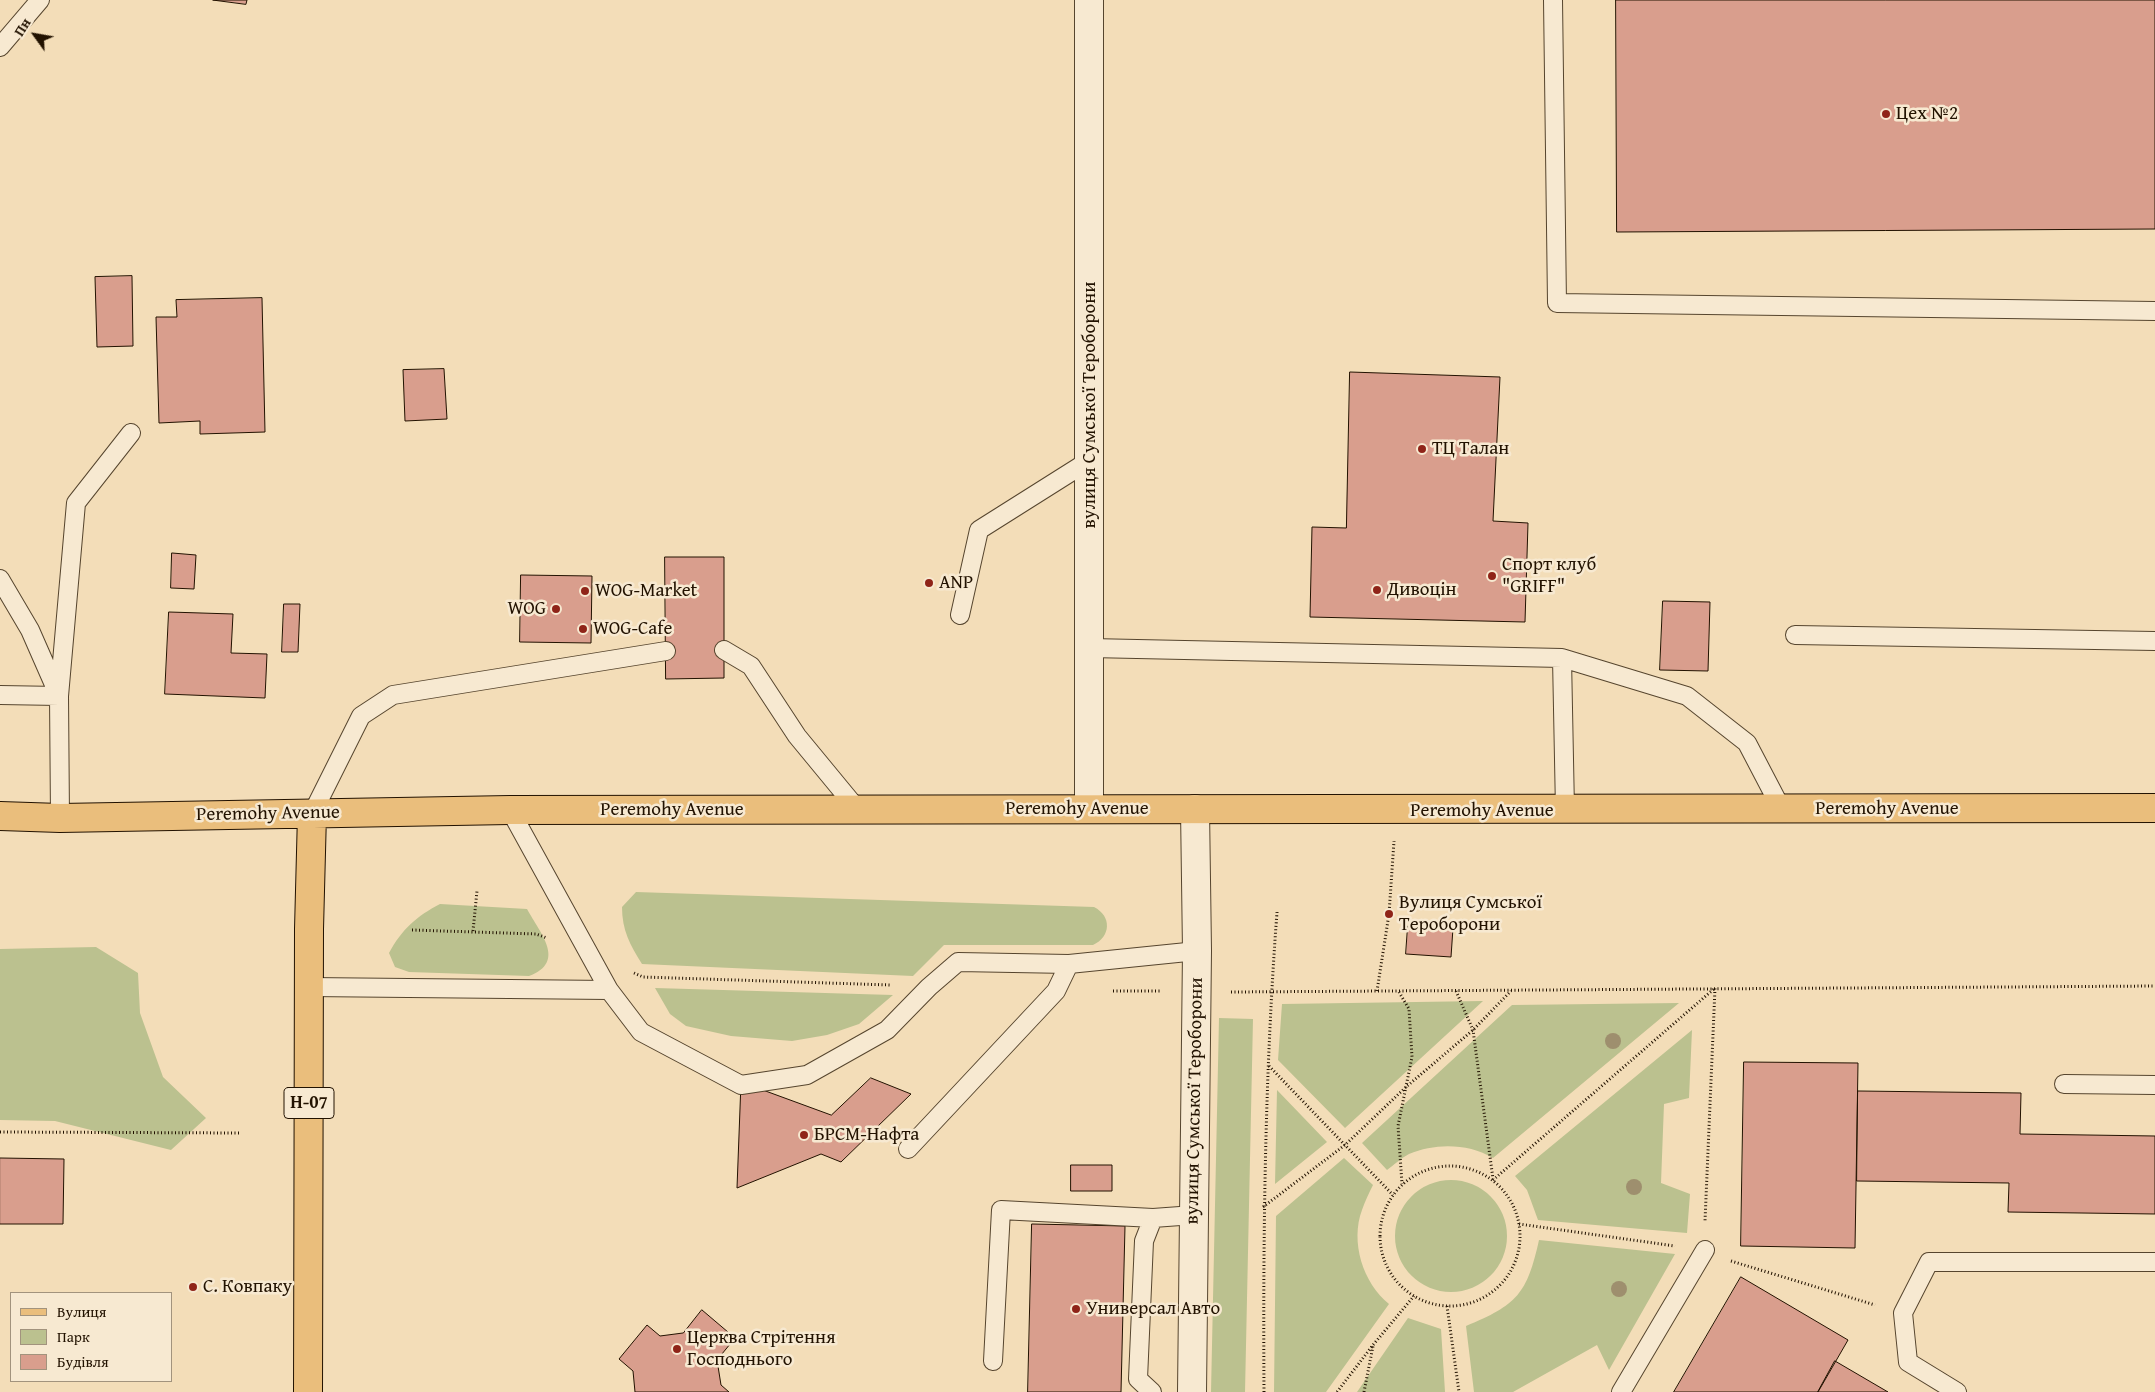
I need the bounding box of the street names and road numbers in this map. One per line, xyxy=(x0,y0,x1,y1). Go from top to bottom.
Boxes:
street label: вулиця Сумської Тероборони xyxy=(1079,281,1101,529)
street label: Peremohy Avenue xyxy=(1005,798,1149,820)
street label: Peremohy Avenue xyxy=(1815,798,1959,820)
street label: Peremohy Avenue xyxy=(600,799,744,821)
street label: Peremohy Avenue xyxy=(1410,800,1554,822)
street label: Peremohy Avenue xyxy=(196,801,340,827)
street label: вулиця Сумської Тероборони xyxy=(1181,977,1209,1225)
road number: Н-07 xyxy=(284,1088,334,1118)

